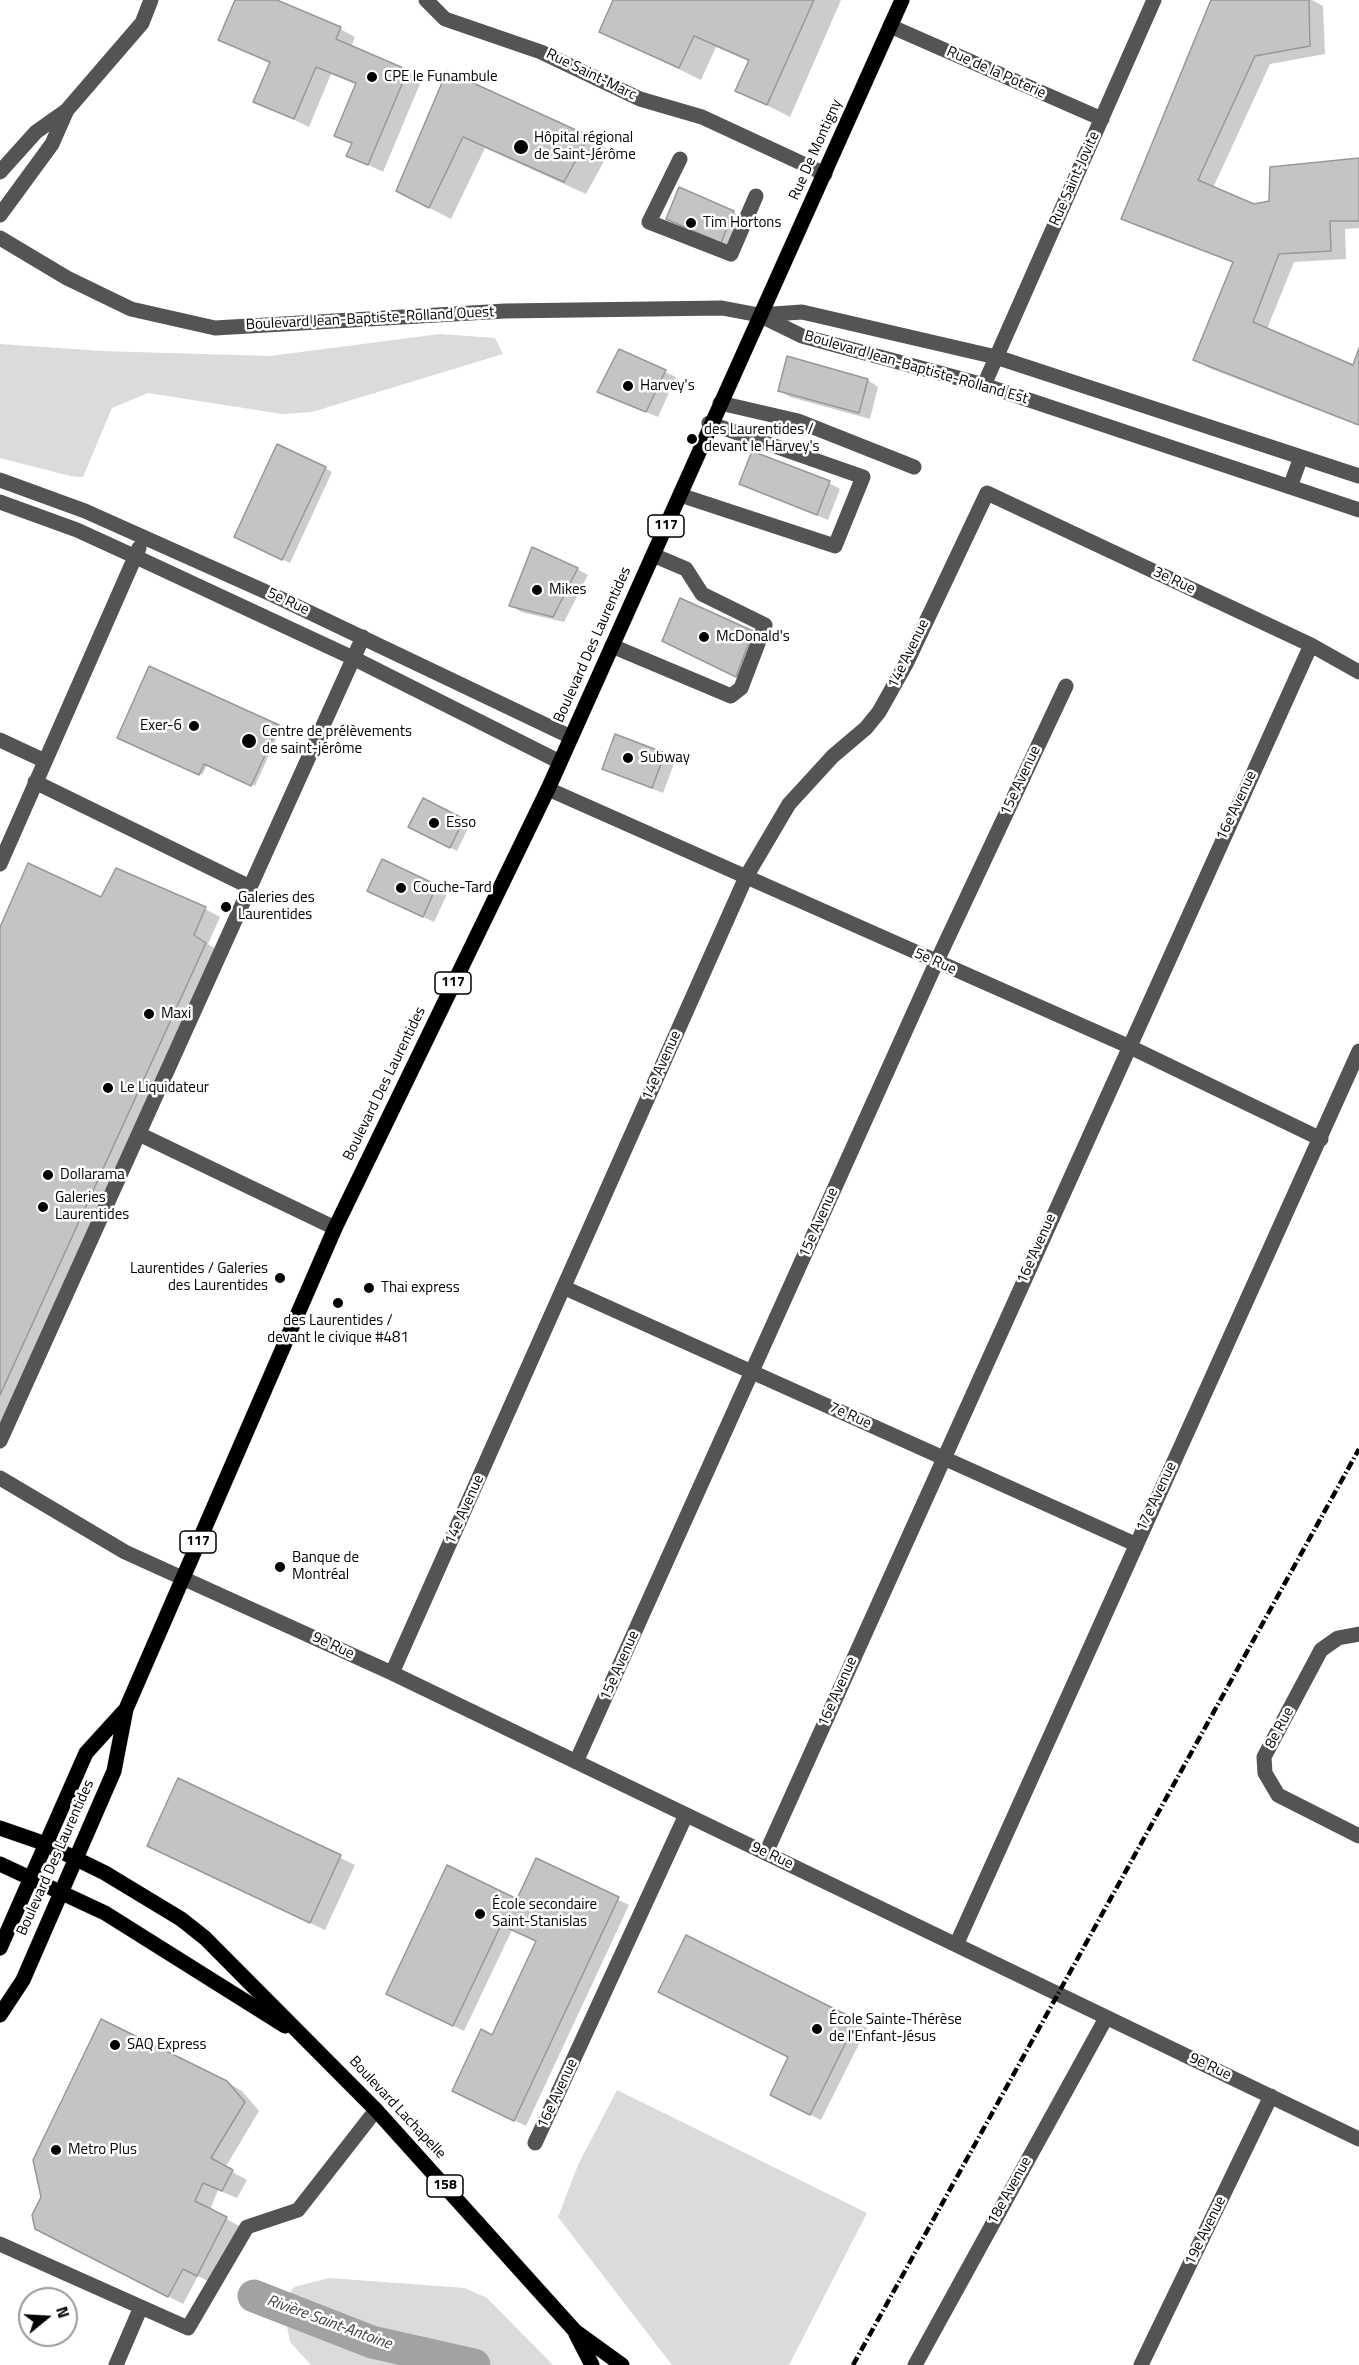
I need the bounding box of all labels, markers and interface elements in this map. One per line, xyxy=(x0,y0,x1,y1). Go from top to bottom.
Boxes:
street label: Rue de la Poterie xyxy=(944,43,1048,103)
street label: Rue Saint-Marc xyxy=(543,45,639,105)
place label: CPE le Funambule xyxy=(384,68,498,86)
marker: CPE le Funambule xyxy=(365,70,379,84)
street label: Rue De Montigny xyxy=(786,97,846,203)
place label: Hôpital régional de Saint-Jérôme xyxy=(534,129,636,164)
street label: Rue Saint-Jovite xyxy=(1046,129,1104,229)
marker: Hôpital régional de Saint-Jérôme xyxy=(512,138,530,156)
place label: Tim Hortons xyxy=(703,214,781,232)
marker: Tim Hortons xyxy=(684,216,698,230)
street label: Boulevard Jean-Baptiste-Rolland Ouest xyxy=(245,304,495,334)
street label: Boulevard Jean-Baptiste-Rolland Est xyxy=(802,327,1030,409)
place label: Harvey's xyxy=(640,377,695,395)
marker: Harvey's xyxy=(621,379,635,393)
place label: des Laurentides / devant le Harvey's xyxy=(704,421,820,456)
marker: des Laurentides / devant le Harvey's xyxy=(685,432,699,446)
road number: 117 xyxy=(648,515,684,537)
street label: Boulevard Des Laurentides xyxy=(550,564,636,726)
street label: 3e Rue xyxy=(1150,564,1198,598)
place label: Mikes xyxy=(549,581,586,599)
marker: Mikes xyxy=(530,583,544,597)
street label: 5e Rue xyxy=(264,585,312,619)
street label: 14e Avenue xyxy=(885,617,933,691)
place label: McDonald's xyxy=(716,628,790,646)
marker: McDonald's xyxy=(697,630,711,644)
place label: Exer-6 xyxy=(140,717,182,735)
marker: Exer-6 xyxy=(187,719,201,733)
place label: Centre de prélèvements de saint-jérôme xyxy=(262,723,412,758)
marker: Centre de prélèvements de saint-jérôme xyxy=(240,732,258,750)
street label: 15e Avenue xyxy=(997,743,1045,819)
place label: Subway xyxy=(640,749,690,767)
marker: Subway xyxy=(621,751,635,765)
street label: 16e Avenue xyxy=(1213,768,1261,844)
place label: Esso xyxy=(446,814,476,832)
marker: Esso xyxy=(427,816,441,830)
place label: Couche-Tard xyxy=(413,879,492,897)
marker: Couche-Tard xyxy=(394,881,408,895)
place label: Galeries des Laurentides xyxy=(238,889,315,924)
marker: Galeries des Laurentides xyxy=(219,900,233,914)
street label: 5e Rue xyxy=(911,945,959,979)
road number: 117 xyxy=(435,972,471,994)
street label: Boulevard Des Laurentides xyxy=(340,1004,430,1164)
place label: Maxi xyxy=(161,1005,191,1023)
marker: Maxi xyxy=(142,1007,156,1021)
street label: 14e Avenue xyxy=(639,1028,685,1104)
place label: Le Liquidateur xyxy=(120,1079,209,1097)
marker: Le Liquidateur xyxy=(101,1081,115,1095)
place label: Dollarama xyxy=(60,1166,125,1184)
marker: Dollarama xyxy=(41,1168,55,1182)
street label: 15e Avenue xyxy=(796,1185,842,1261)
place label: Galeries Laurentides xyxy=(55,1189,129,1224)
marker: Galeries Laurentides xyxy=(36,1200,50,1214)
street label: 16e Avenue xyxy=(1014,1211,1060,1287)
place label: Laurentides / Galeries des Laurentides xyxy=(130,1260,268,1295)
marker: Laurentides / Galeries des Laurentides xyxy=(273,1271,287,1285)
place label: Thai express xyxy=(381,1279,460,1297)
marker: Thai express xyxy=(362,1281,376,1295)
marker: des Laurentides / devant le civique #481 xyxy=(331,1296,345,1310)
place label: des Laurentides / devant le civique #481 xyxy=(267,1312,409,1347)
street label: 7e Rue xyxy=(826,1399,874,1433)
street label: 17e Avenue xyxy=(1133,1459,1181,1535)
street label: 14e Avenue xyxy=(442,1472,488,1548)
road number: 117 xyxy=(180,1531,216,1553)
place label: Banque de Montréal xyxy=(292,1549,359,1584)
marker: Banque de Montréal xyxy=(273,1560,287,1574)
street label: 15e Avenue xyxy=(597,1628,643,1704)
street label: 9e Rue xyxy=(309,1629,357,1663)
street label: 16e Avenue xyxy=(815,1654,861,1730)
street label: 8e Rue xyxy=(1262,1704,1298,1752)
street label: Boulevard Des Laurentides xyxy=(13,1777,99,1939)
street label: 9e Rue xyxy=(748,1839,796,1873)
place label: École secondaire Saint-Stanislas xyxy=(492,1896,597,1931)
marker: École secondaire Saint-Stanislas xyxy=(473,1907,487,1921)
place label: École Sainte-Thérèse de l'Enfant-Jésus xyxy=(829,2011,962,2046)
marker: École Sainte-Thérèse de l'Enfant-Jésus xyxy=(810,2022,824,2036)
place label: SAQ Express xyxy=(127,2036,206,2054)
marker: SAQ Express xyxy=(108,2038,122,2052)
street label: 9e Rue xyxy=(1186,2050,1234,2084)
street label: Boulevard Lachapelle xyxy=(345,2053,449,2163)
street label: 16e Avenue xyxy=(534,2056,582,2132)
place label: Metro Plus xyxy=(68,2141,137,2159)
marker: Metro Plus xyxy=(49,2143,63,2157)
street label: 18e Avenue xyxy=(984,2154,1036,2228)
road number: 158 xyxy=(427,2175,463,2197)
street label: 19e Avenue xyxy=(1182,2194,1230,2268)
north arrow xyxy=(18,2287,78,2347)
water label: Rivière Saint-Antoine xyxy=(264,2292,394,2354)
text: N xyxy=(50,2303,76,2321)

